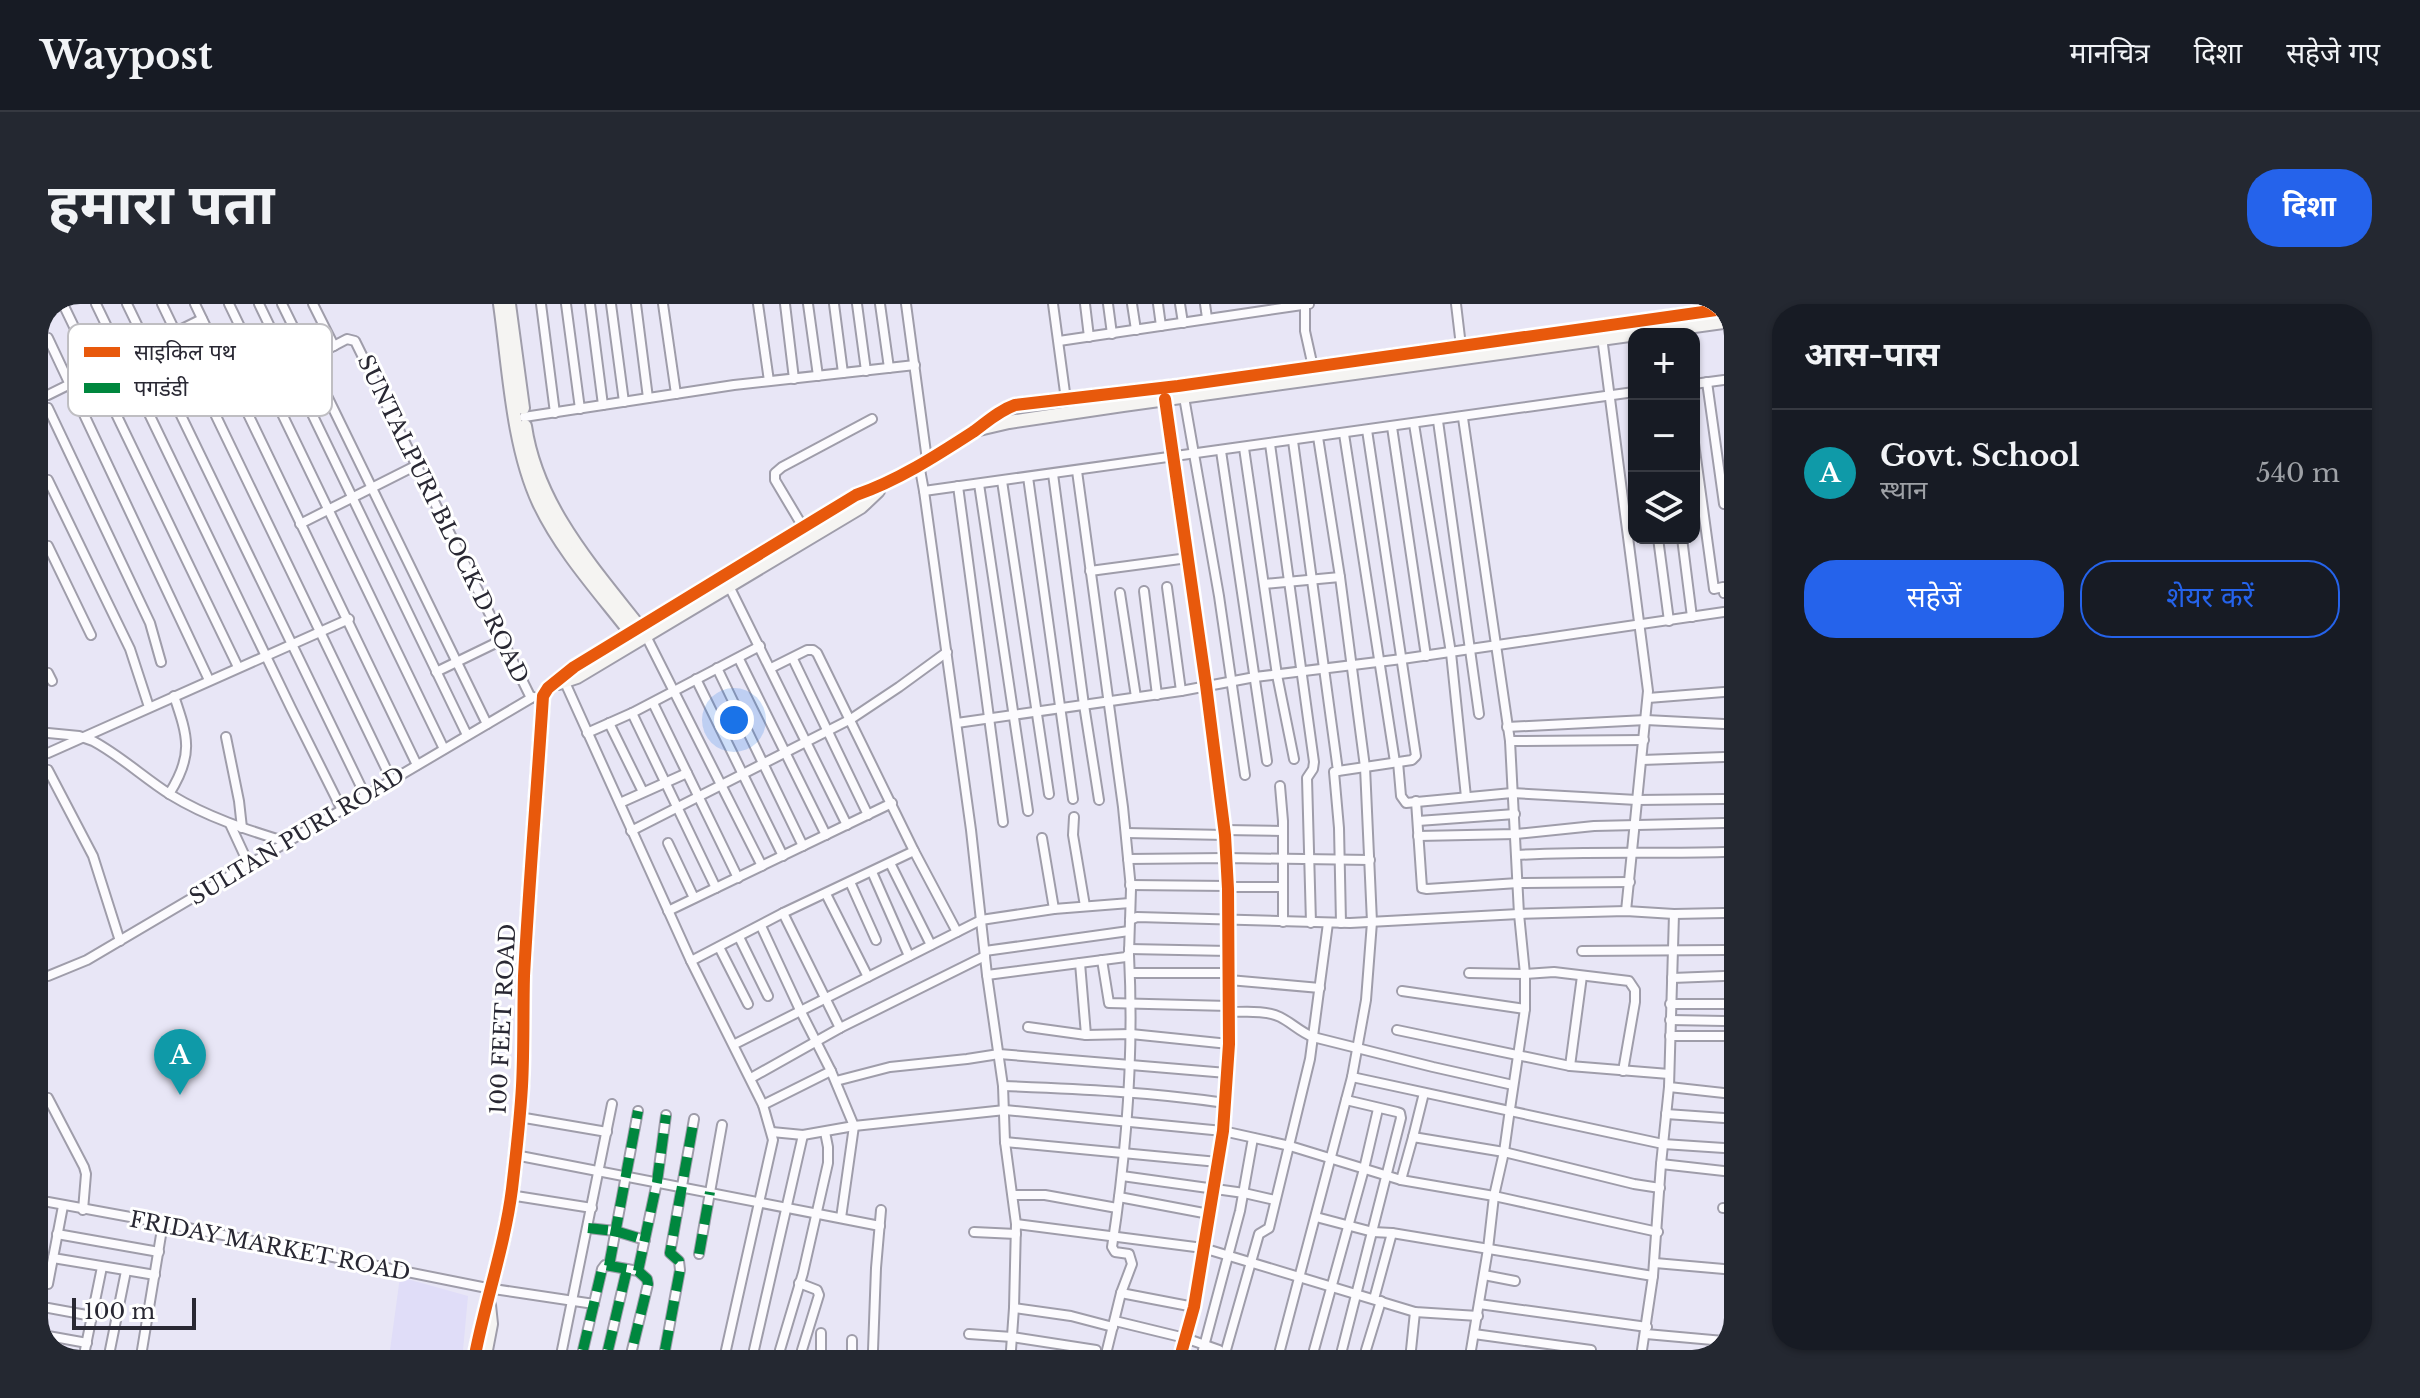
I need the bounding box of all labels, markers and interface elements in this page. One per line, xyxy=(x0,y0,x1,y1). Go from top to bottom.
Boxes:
text: Waypost xyxy=(40,32,213,79)
text: मानचित्र xyxy=(2070,36,2150,71)
text: दिशा xyxy=(2194,36,2242,71)
text: सहेजे गए xyxy=(2286,36,2380,71)
button: दिशा xyxy=(2247,169,2372,247)
text: हमारा पता xyxy=(48,170,274,239)
legend xyxy=(68,324,332,416)
map controls xyxy=(1628,328,1700,544)
button: + xyxy=(1628,328,1700,400)
text: आस-पास xyxy=(1804,333,1940,375)
text: साइकिल पथ xyxy=(134,339,237,366)
street label: SUNTALPURI BLOCK D ROAD xyxy=(351,350,535,688)
text: पगडंडी xyxy=(134,375,188,402)
button: − xyxy=(1628,400,1700,472)
text: Govt. School xyxy=(1880,437,2080,474)
text: A xyxy=(1819,457,1841,489)
text: 540 m xyxy=(2256,457,2340,489)
button: layers xyxy=(1628,472,1700,544)
text: स्थान xyxy=(1880,474,1927,506)
button: सहेजें xyxy=(1804,560,2064,638)
button: शेयर करें xyxy=(2080,560,2340,638)
your location xyxy=(714,700,754,740)
street label: SULTAN PURI ROAD xyxy=(184,761,410,911)
street label: 100 FEET ROAD xyxy=(485,923,521,1115)
pin: A xyxy=(154,1029,206,1095)
street label: FRIDAY MARKET ROAD xyxy=(127,1206,413,1286)
scale bar xyxy=(72,1294,196,1330)
text: 100 m xyxy=(84,1298,155,1325)

